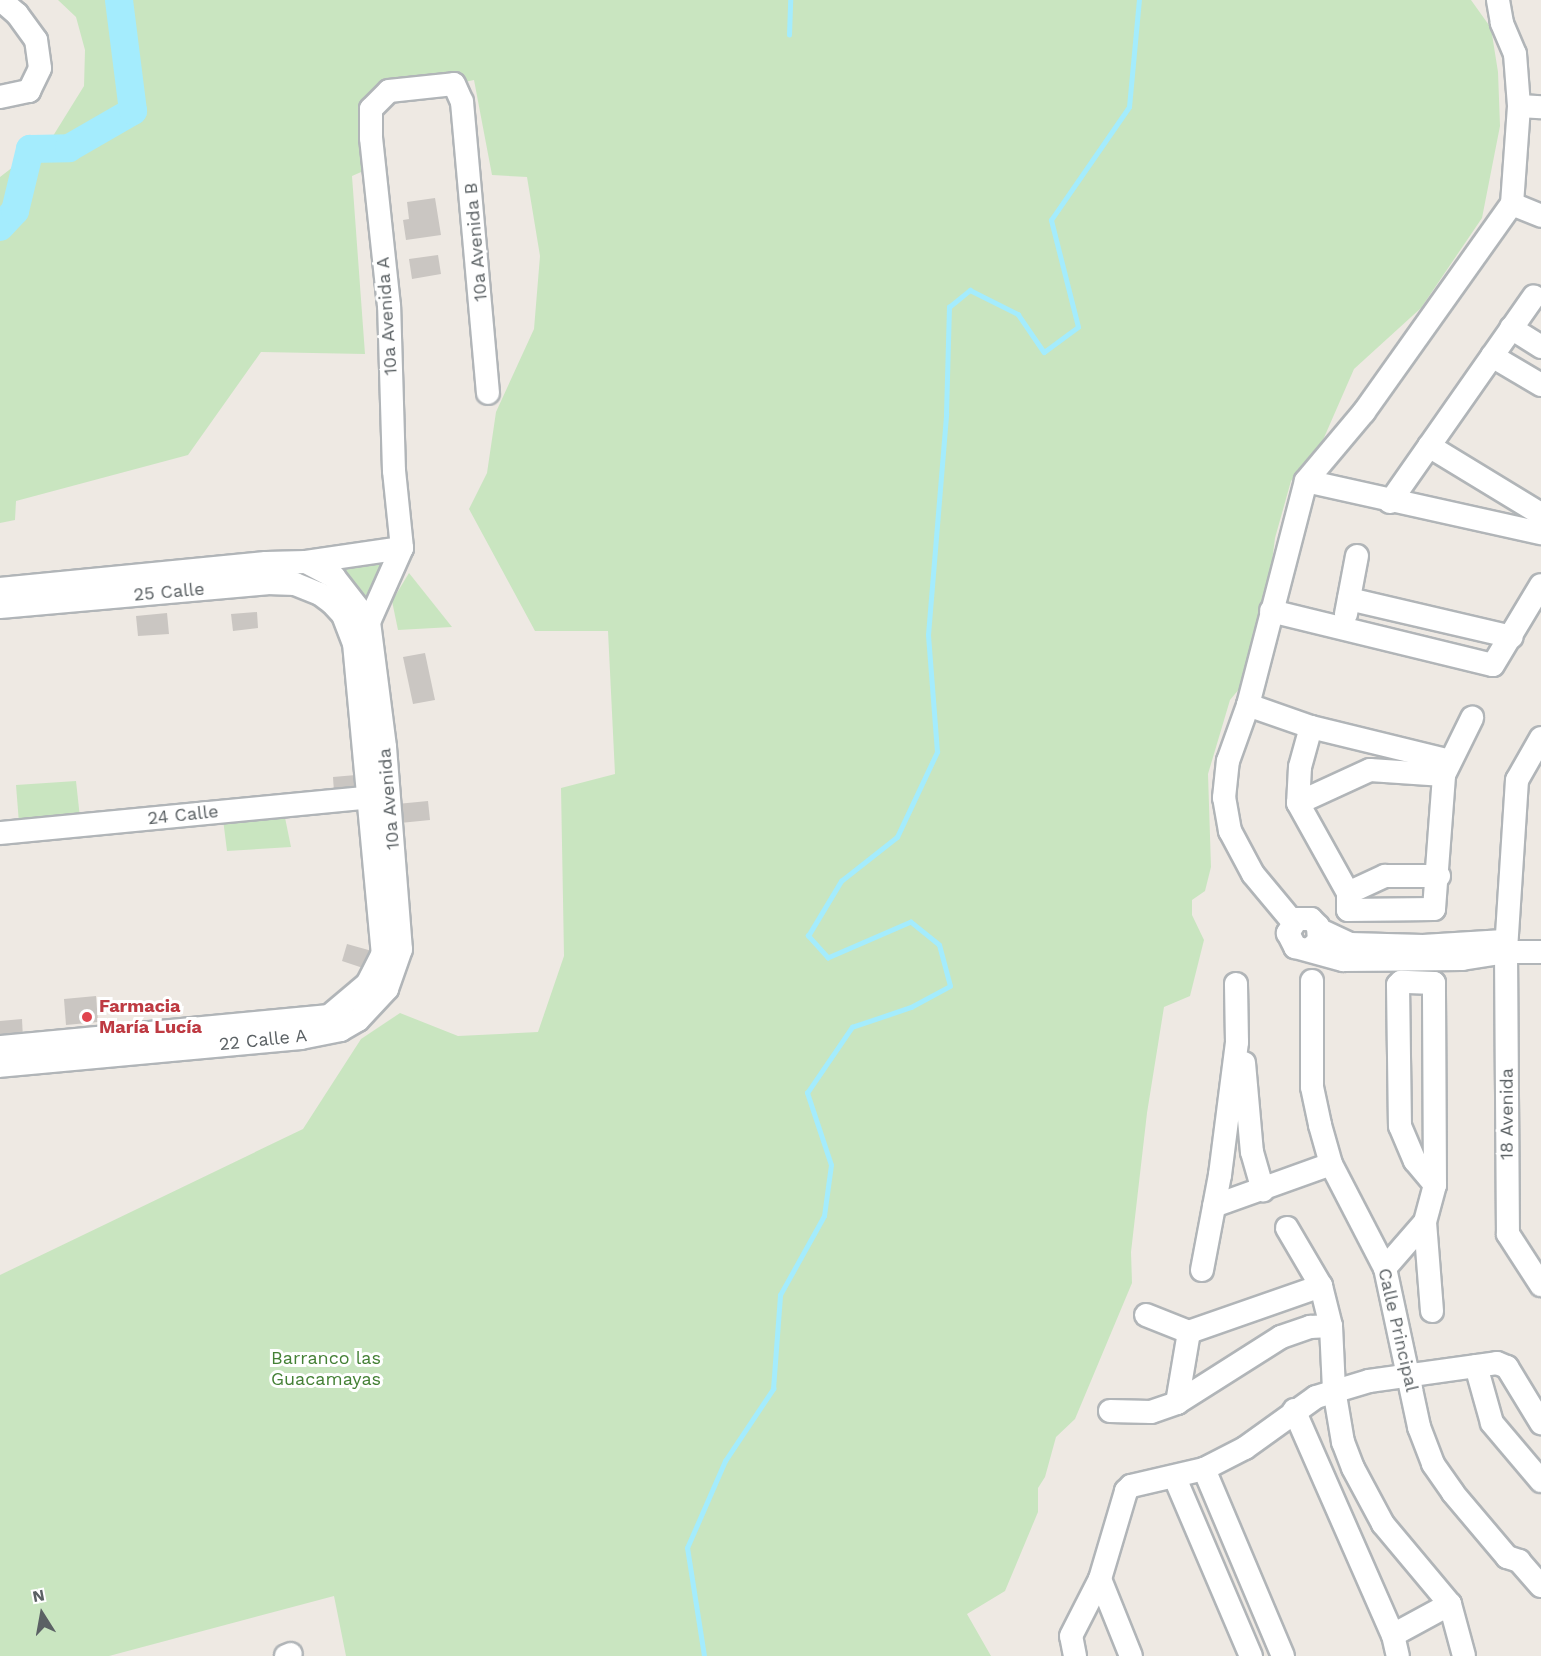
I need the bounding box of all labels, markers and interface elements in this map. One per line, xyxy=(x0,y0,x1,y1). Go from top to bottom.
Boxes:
street label: 10a Avenida B xyxy=(460,181,492,303)
street label: 10a Avenida A xyxy=(372,255,402,377)
street label: 25 Calle xyxy=(133,578,205,606)
street label: 10a Avenida xyxy=(374,747,404,851)
street label: 24 Calle xyxy=(147,801,219,829)
place label: Farmacia María Lucía xyxy=(99,996,202,1038)
marker: Farmacia María Lucía xyxy=(80,1010,94,1024)
street label: 22 Calle A xyxy=(218,1025,308,1055)
street label: 18 Avenida xyxy=(1496,1068,1518,1160)
street label: Calle Principal xyxy=(1373,1266,1423,1394)
park label: Barranco las Guacamayas xyxy=(271,1348,381,1390)
north arrow xyxy=(12,1584,72,1644)
text: N xyxy=(31,1585,46,1606)

